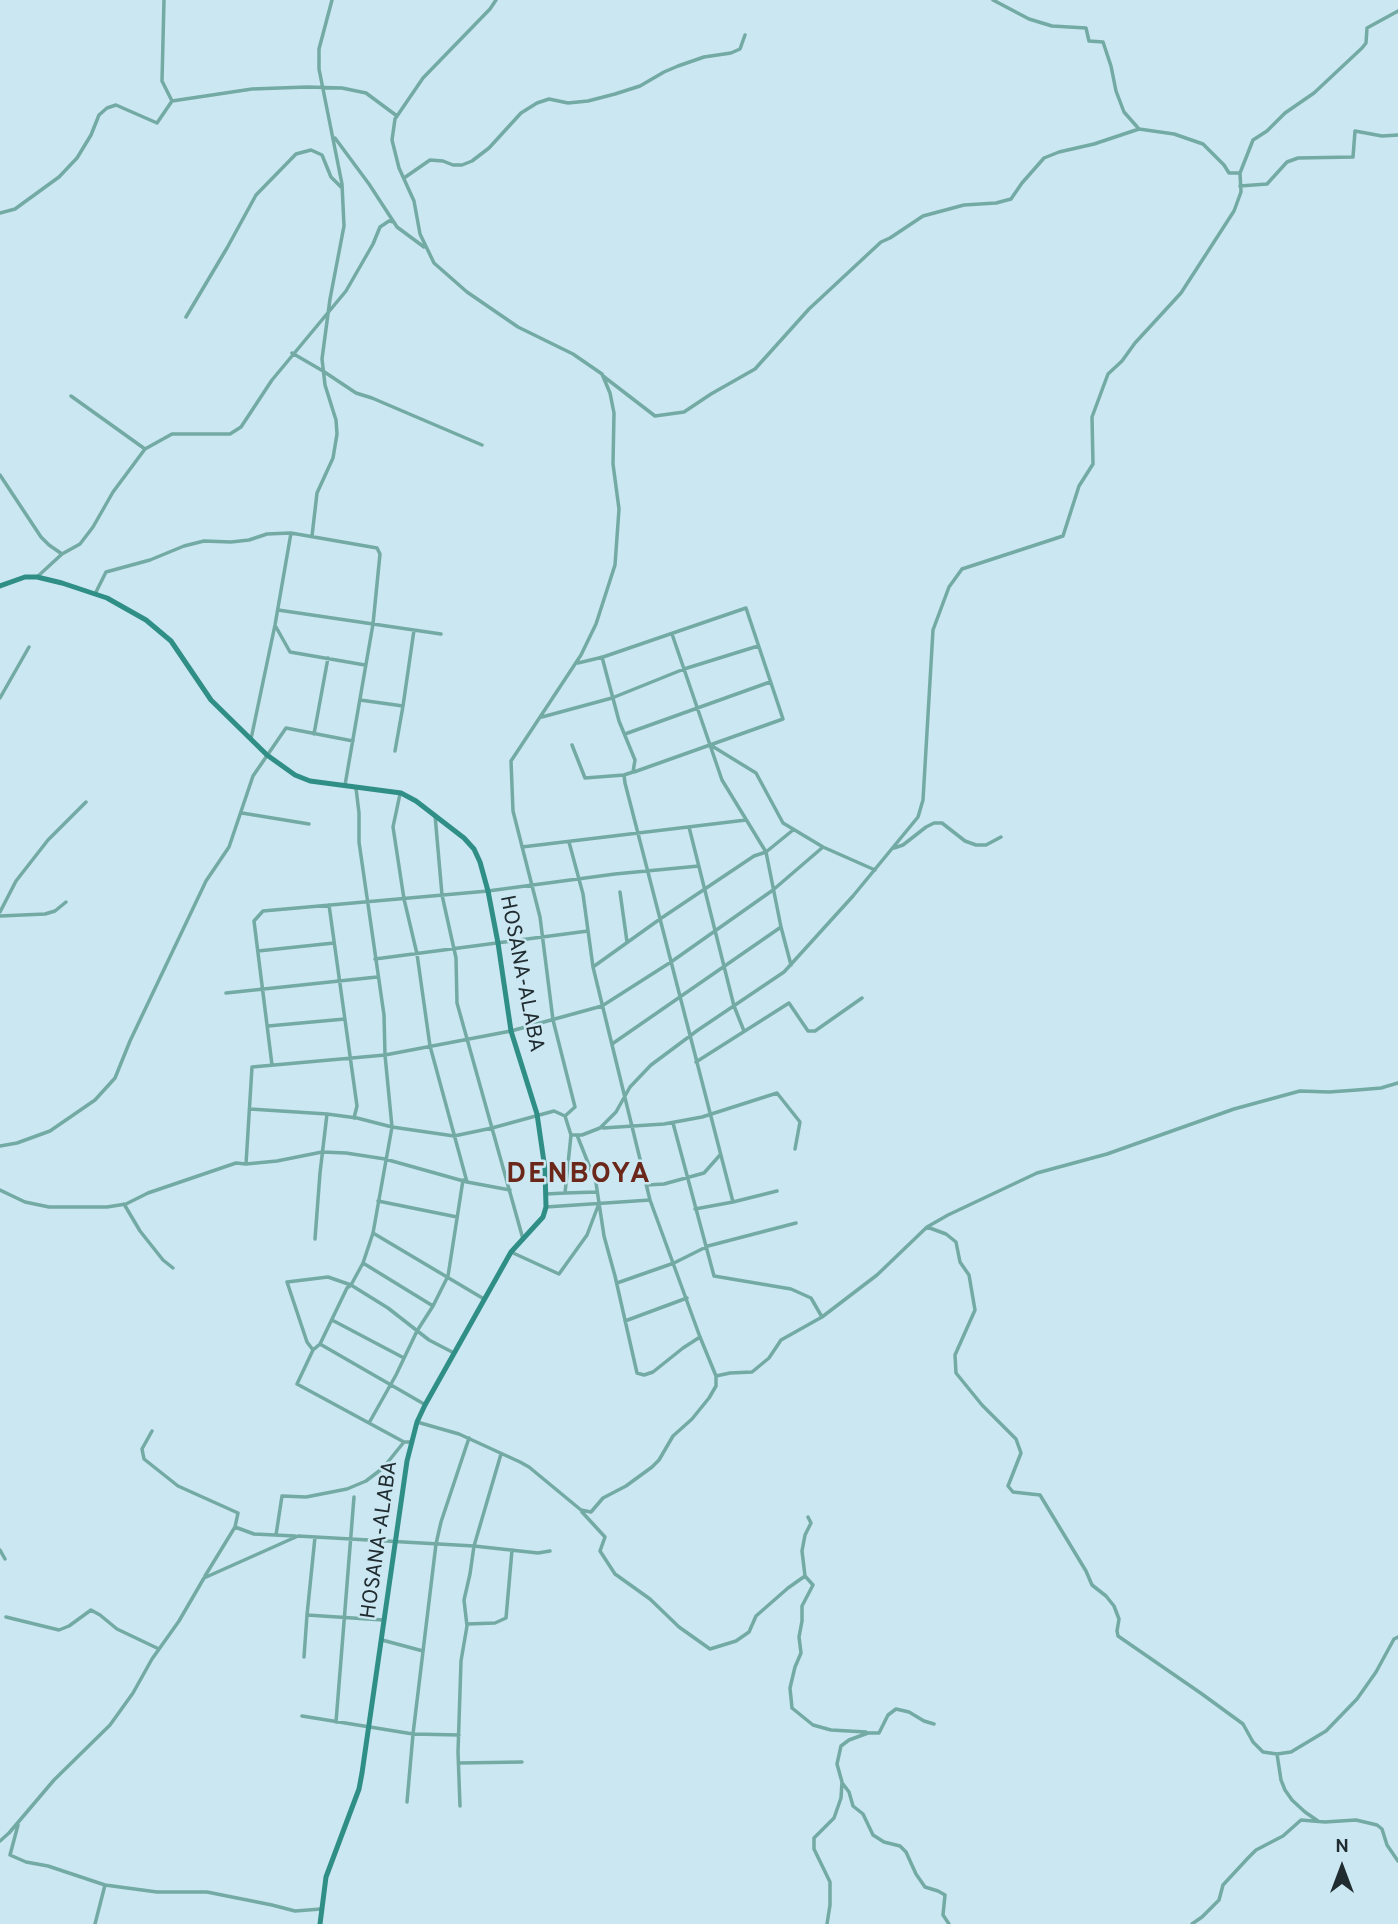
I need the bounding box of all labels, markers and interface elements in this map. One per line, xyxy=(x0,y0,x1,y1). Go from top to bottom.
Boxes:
street label: HOSANA-ALABA xyxy=(492,893,548,1055)
district label: DENBOYA xyxy=(507,1159,651,1193)
street label: HOSANA-ALABA xyxy=(357,1459,405,1621)
north arrow xyxy=(1307,1833,1377,1903)
text: N xyxy=(1335,1835,1349,1859)

